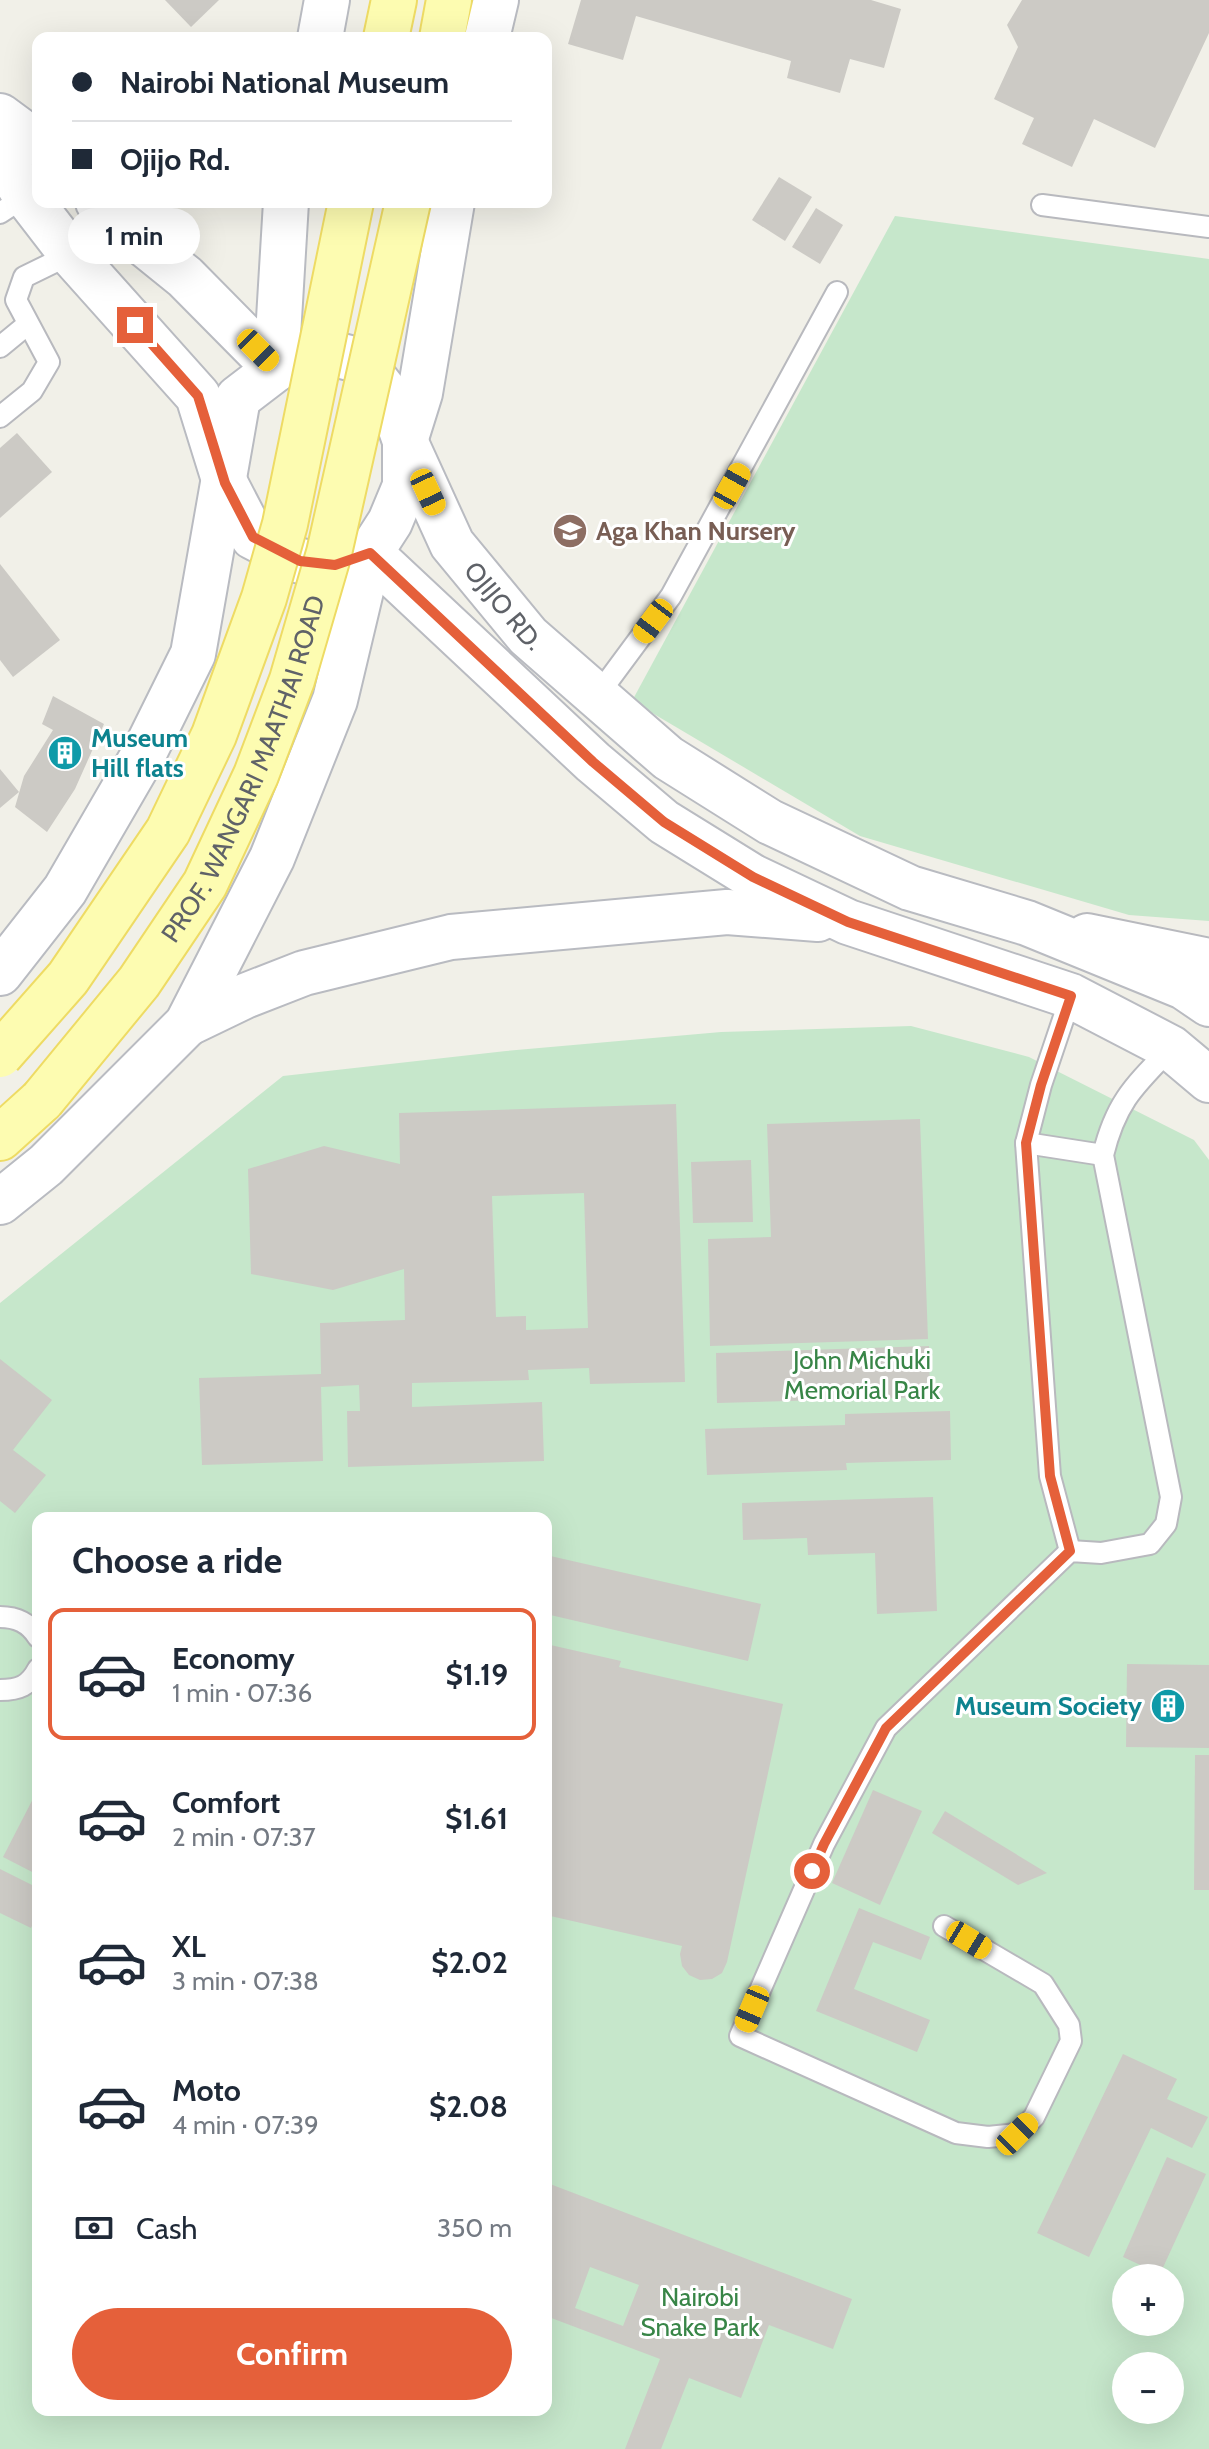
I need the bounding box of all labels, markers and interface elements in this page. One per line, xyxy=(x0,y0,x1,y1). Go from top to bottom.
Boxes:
text: Nairobi National Museum xyxy=(120,64,449,101)
text: Ojijo Rd. xyxy=(120,141,230,178)
callout: 1 min xyxy=(69,209,201,265)
text: 1 min xyxy=(105,220,163,252)
route end xyxy=(117,307,153,343)
car xyxy=(233,325,283,375)
car xyxy=(710,459,754,513)
car xyxy=(407,465,449,519)
school or university icon: Aga Khan Nursery xyxy=(551,512,589,550)
place label: Aga Khan Nursery xyxy=(596,515,796,547)
street label: OJIJO RD. xyxy=(457,555,549,657)
street label: PROF. WANGARI MAATHAI ROAD xyxy=(154,592,332,949)
car xyxy=(629,595,677,647)
place label: Museum Hill flats xyxy=(91,722,188,784)
building icon: Museum Hill flats xyxy=(46,734,84,772)
park label: John Michuki Memorial Park xyxy=(784,1344,940,1406)
text: Choose a ride xyxy=(72,1538,282,1582)
icon: car xyxy=(76,1638,148,1710)
text: Economy xyxy=(172,1640,295,1677)
text: $1.19 xyxy=(445,1656,508,1693)
text: 1 min · 07:36 xyxy=(172,1677,312,1709)
building icon: Museum Society xyxy=(1149,1687,1187,1725)
place label: Museum Society xyxy=(955,1690,1142,1722)
icon: car xyxy=(76,1782,148,1854)
text: Comfort xyxy=(172,1784,280,1821)
text: $1.61 xyxy=(445,1800,508,1837)
text: 2 min · 07:37 xyxy=(172,1821,316,1853)
route start xyxy=(794,1853,830,1889)
car xyxy=(942,1917,996,1963)
icon: car xyxy=(76,1926,148,1998)
text: XL xyxy=(172,1928,206,1965)
text: $2.02 xyxy=(431,1944,508,1981)
text: 3 min · 07:38 xyxy=(172,1965,319,1997)
car xyxy=(732,1982,772,2036)
icon: car xyxy=(76,2070,148,2142)
text: Moto xyxy=(172,2072,241,2109)
text: $2.08 xyxy=(429,2088,508,2125)
text: 4 min · 07:39 xyxy=(172,2109,319,2141)
car xyxy=(992,2109,1042,2159)
icon: cash xyxy=(72,2206,116,2250)
text: Cash xyxy=(136,2210,198,2247)
text: 350 m xyxy=(437,2212,512,2244)
map controls xyxy=(1112,2264,1184,2424)
button: + xyxy=(1112,2264,1184,2336)
park label: Nairobi Snake Park xyxy=(640,2281,760,2343)
button: Confirm xyxy=(72,2308,512,2400)
button: − xyxy=(1112,2352,1184,2424)

